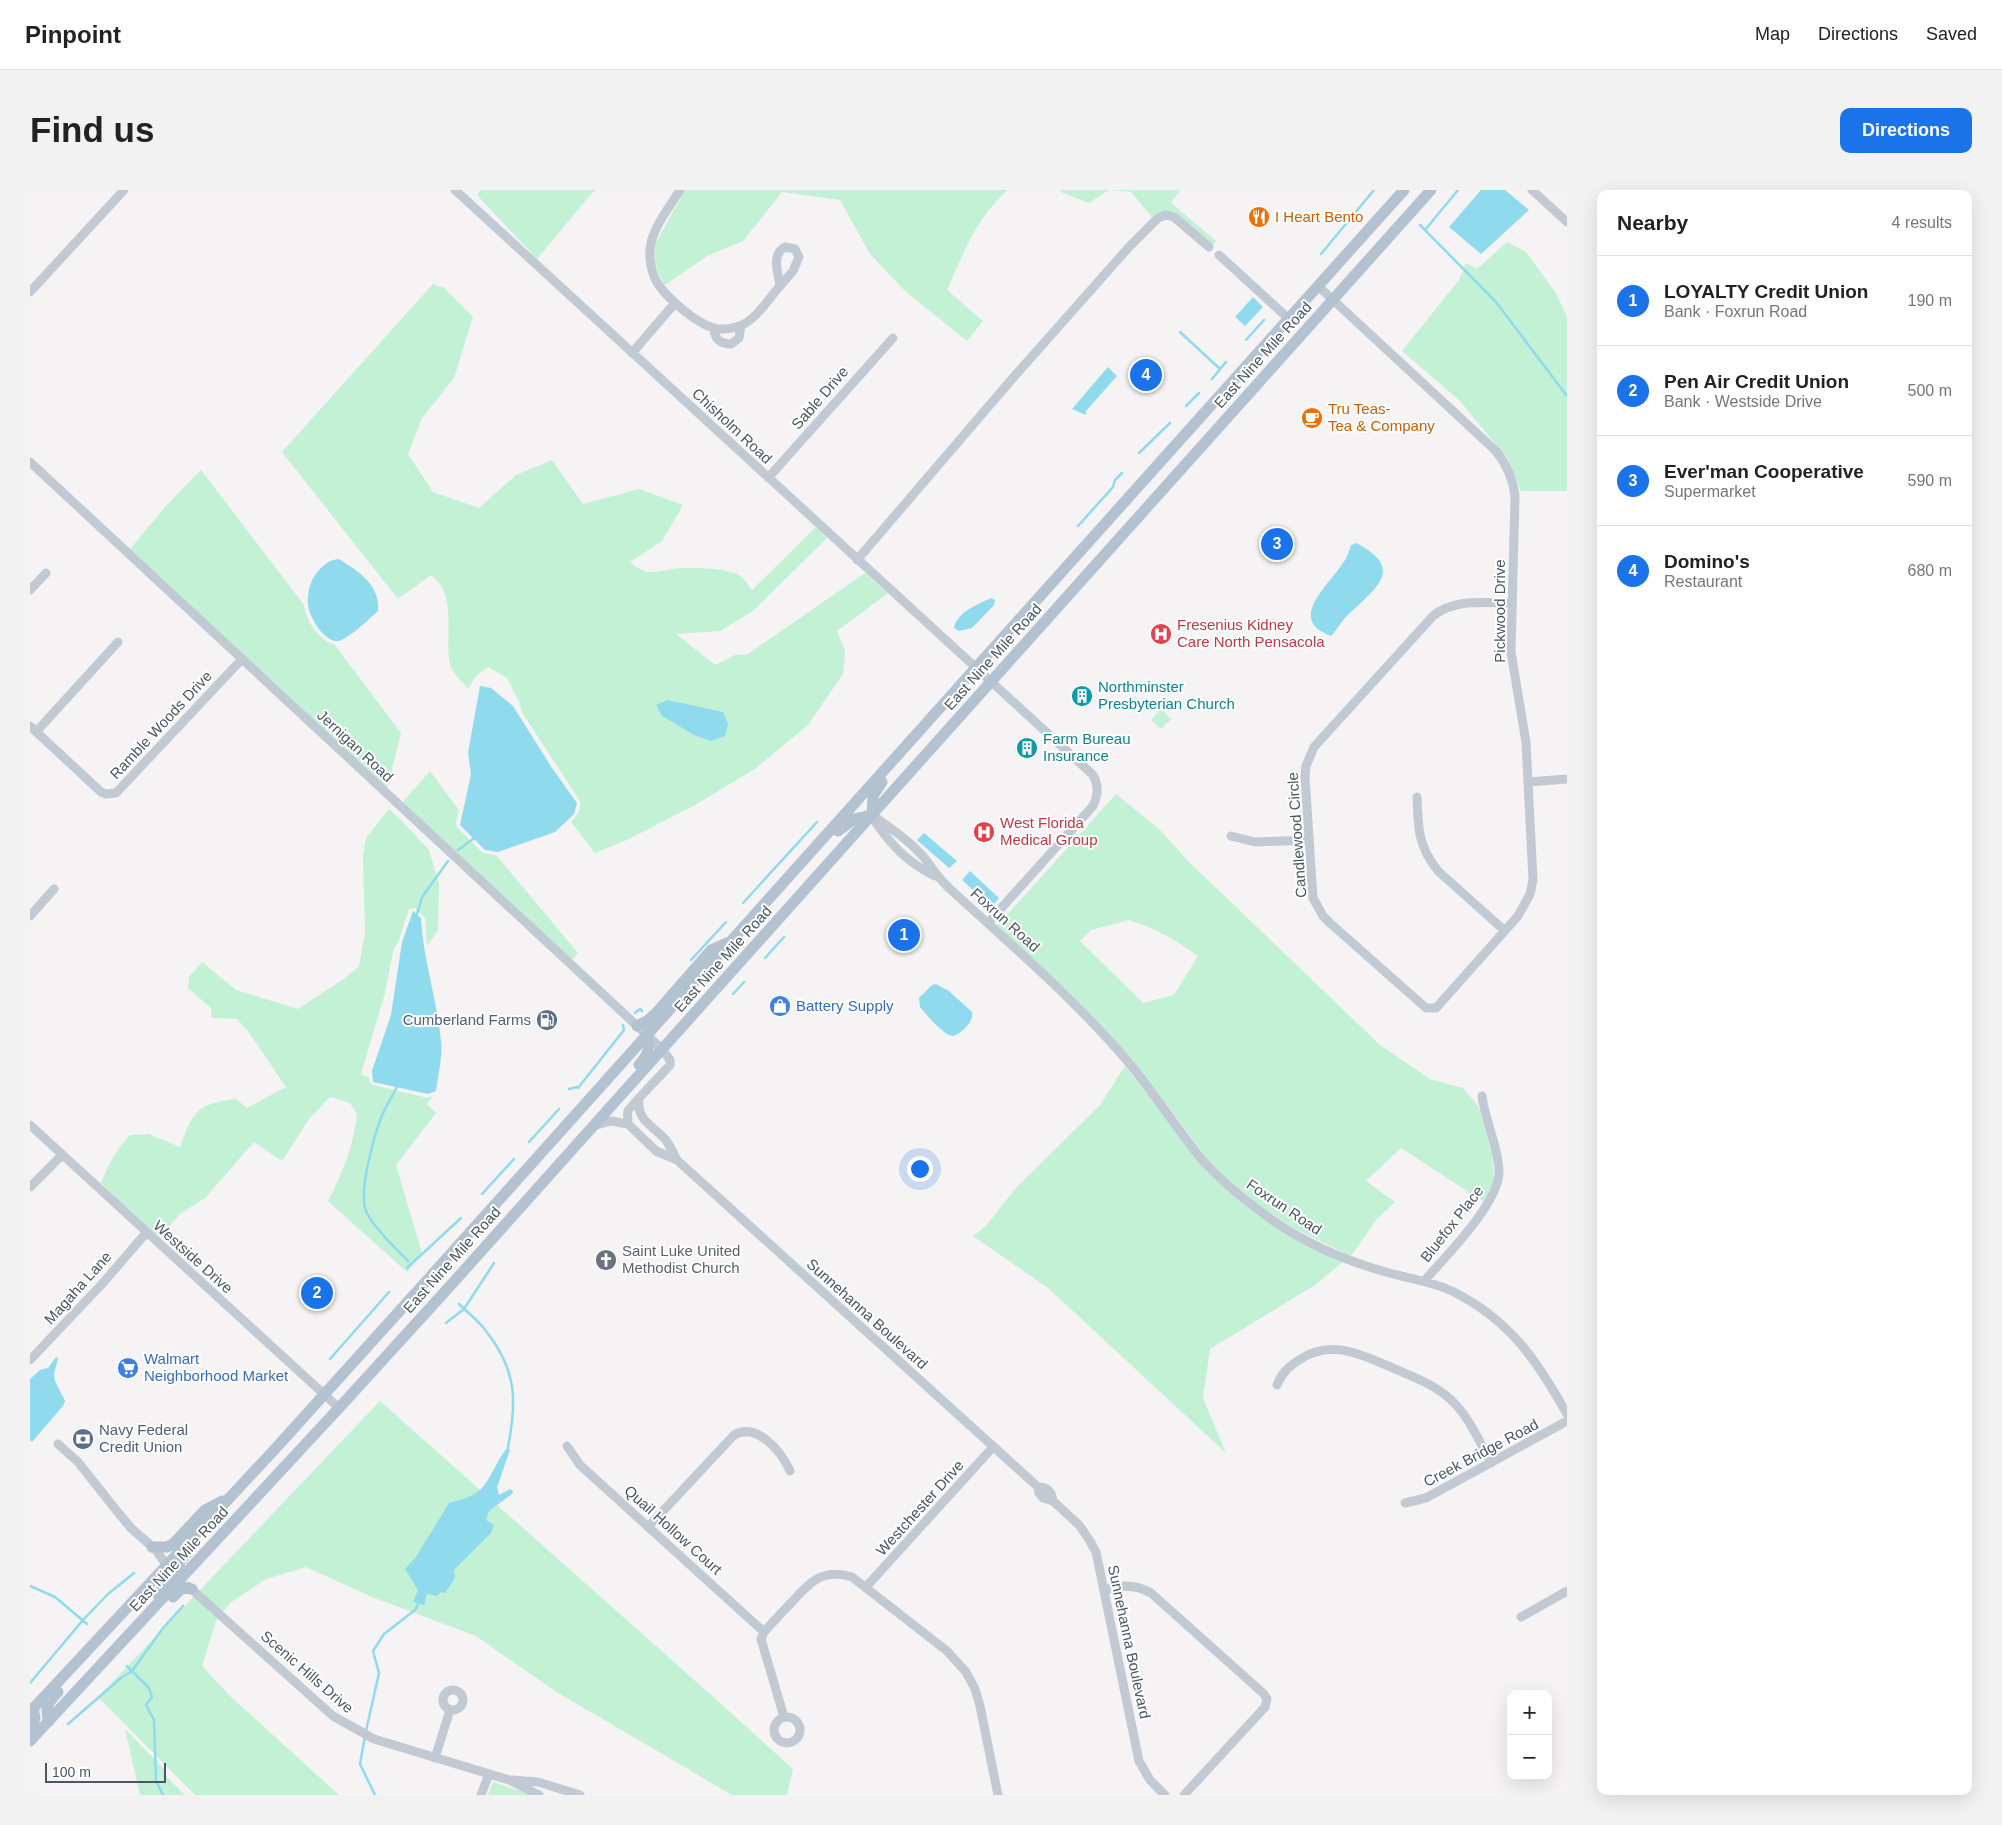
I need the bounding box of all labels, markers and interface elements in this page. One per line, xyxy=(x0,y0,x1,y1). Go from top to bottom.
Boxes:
text: Pinpoint xyxy=(25,21,121,48)
text: Map xyxy=(1755,24,1790,44)
text: Directions xyxy=(1818,24,1898,44)
text: Saved xyxy=(1926,24,1977,44)
button: Directions xyxy=(1840,108,1972,153)
text: Find us xyxy=(30,110,154,149)
restaurant icon: I Heart Bento xyxy=(1247,205,1271,229)
place label: I Heart Bento xyxy=(1275,208,1363,225)
text: Nearby xyxy=(1617,211,1688,234)
text: 4 results xyxy=(1892,214,1952,231)
text: LOYALTY Credit Union xyxy=(1664,281,1868,302)
text: 1 xyxy=(1629,292,1637,309)
text: 190 m xyxy=(1908,292,1952,309)
street label: East Nine Mile Road xyxy=(1211,298,1315,411)
text: Bank · Foxrun Road xyxy=(1664,303,1807,320)
pin: 4 xyxy=(1130,356,1162,394)
street label: Sable Drive xyxy=(788,363,851,433)
text: Pen Air Credit Union xyxy=(1664,371,1849,392)
text: 2 xyxy=(1629,382,1637,399)
text: 500 m xyxy=(1908,382,1952,399)
street label: Chisholm Road xyxy=(689,384,776,467)
text: Bank · Westside Drive xyxy=(1664,393,1822,410)
place label: Tru Teas- Tea & Company xyxy=(1328,400,1435,434)
cafe icon: Tru Teas- Tea & Company xyxy=(1300,406,1324,430)
text: Ever'man Cooperative xyxy=(1664,461,1864,482)
text: 3 xyxy=(1629,472,1637,489)
text: 590 m xyxy=(1908,472,1952,489)
text: Supermarket xyxy=(1664,483,1756,500)
pin: 3 xyxy=(1261,525,1293,563)
text: Domino's xyxy=(1664,551,1750,572)
street label: Pickwood Drive xyxy=(1491,559,1508,663)
text: 4 xyxy=(1629,562,1637,579)
text: 680 m xyxy=(1908,562,1952,579)
text: Restaurant xyxy=(1664,573,1742,590)
street label: East Nine Mile Road xyxy=(941,600,1045,713)
place label: Fresenius Kidney Care North Pensacola xyxy=(1177,616,1325,650)
hospital icon: Fresenius Kidney Care North Pensacola xyxy=(1149,622,1173,646)
street label: Ramble Woods Drive xyxy=(106,667,215,782)
place label: Northminster Presbyterian Church xyxy=(1098,678,1235,712)
building icon: Northminster Presbyterian Church xyxy=(1070,684,1094,708)
street label: Jernigan Road xyxy=(314,706,397,785)
place label: Farm Bureau Insurance xyxy=(1043,730,1131,764)
building icon: Farm Bureau Insurance xyxy=(1015,736,1039,760)
street label: Candlewood Circle xyxy=(1284,772,1309,898)
place label: West Florida Medical Group xyxy=(1000,814,1098,848)
hospital icon: West Florida Medical Group xyxy=(972,820,996,844)
street label: Foxrun Road xyxy=(967,884,1043,955)
street label: East Nine Mile Road xyxy=(671,902,775,1015)
pin: 1 xyxy=(888,916,920,954)
shop icon: Battery Supply xyxy=(768,994,792,1018)
place label: Battery Supply xyxy=(796,997,894,1014)
fuel station icon: Cumberland Farms xyxy=(535,1008,559,1032)
place label: Cumberland Farms xyxy=(403,1011,531,1028)
your location xyxy=(907,1156,933,1182)
street label: Foxrun Road xyxy=(1244,1175,1325,1238)
street label: Bluefox Place xyxy=(1417,1182,1487,1265)
street label: East Nine Mile Road xyxy=(400,1203,504,1316)
street label: Westside Drive xyxy=(150,1217,236,1297)
place label: Saint Luke United Methodist Church xyxy=(622,1242,740,1276)
street label: Magaha Lane xyxy=(41,1248,115,1327)
church icon: Saint Luke United Methodist Church xyxy=(594,1248,618,1272)
street label: Sunnehanna Boulevard xyxy=(803,1255,931,1372)
pin: 2 xyxy=(301,1274,333,1312)
place label: Walmart Neighborhood Market xyxy=(144,1350,289,1384)
supermarket icon: Walmart Neighborhood Market xyxy=(116,1356,140,1380)
street label: Creek Bridge Road xyxy=(1420,1415,1541,1490)
place label: Navy Federal Credit Union xyxy=(99,1421,188,1455)
bank icon: Navy Federal Credit Union xyxy=(71,1427,95,1451)
street label: Westchester Drive xyxy=(872,1457,967,1559)
street label: Quail Hollow Court xyxy=(621,1481,726,1578)
street label: East Nine Mile Road xyxy=(126,1503,231,1614)
street label: Sunnehanna Boulevard xyxy=(1105,1563,1154,1720)
street label: Scenic Hills Drive xyxy=(258,1627,357,1716)
map controls xyxy=(1507,1690,1552,1780)
button: + xyxy=(1507,1690,1552,1735)
button: − xyxy=(1507,1735,1552,1780)
scale bar xyxy=(45,1760,166,1783)
text: 100 m xyxy=(52,1764,91,1780)

